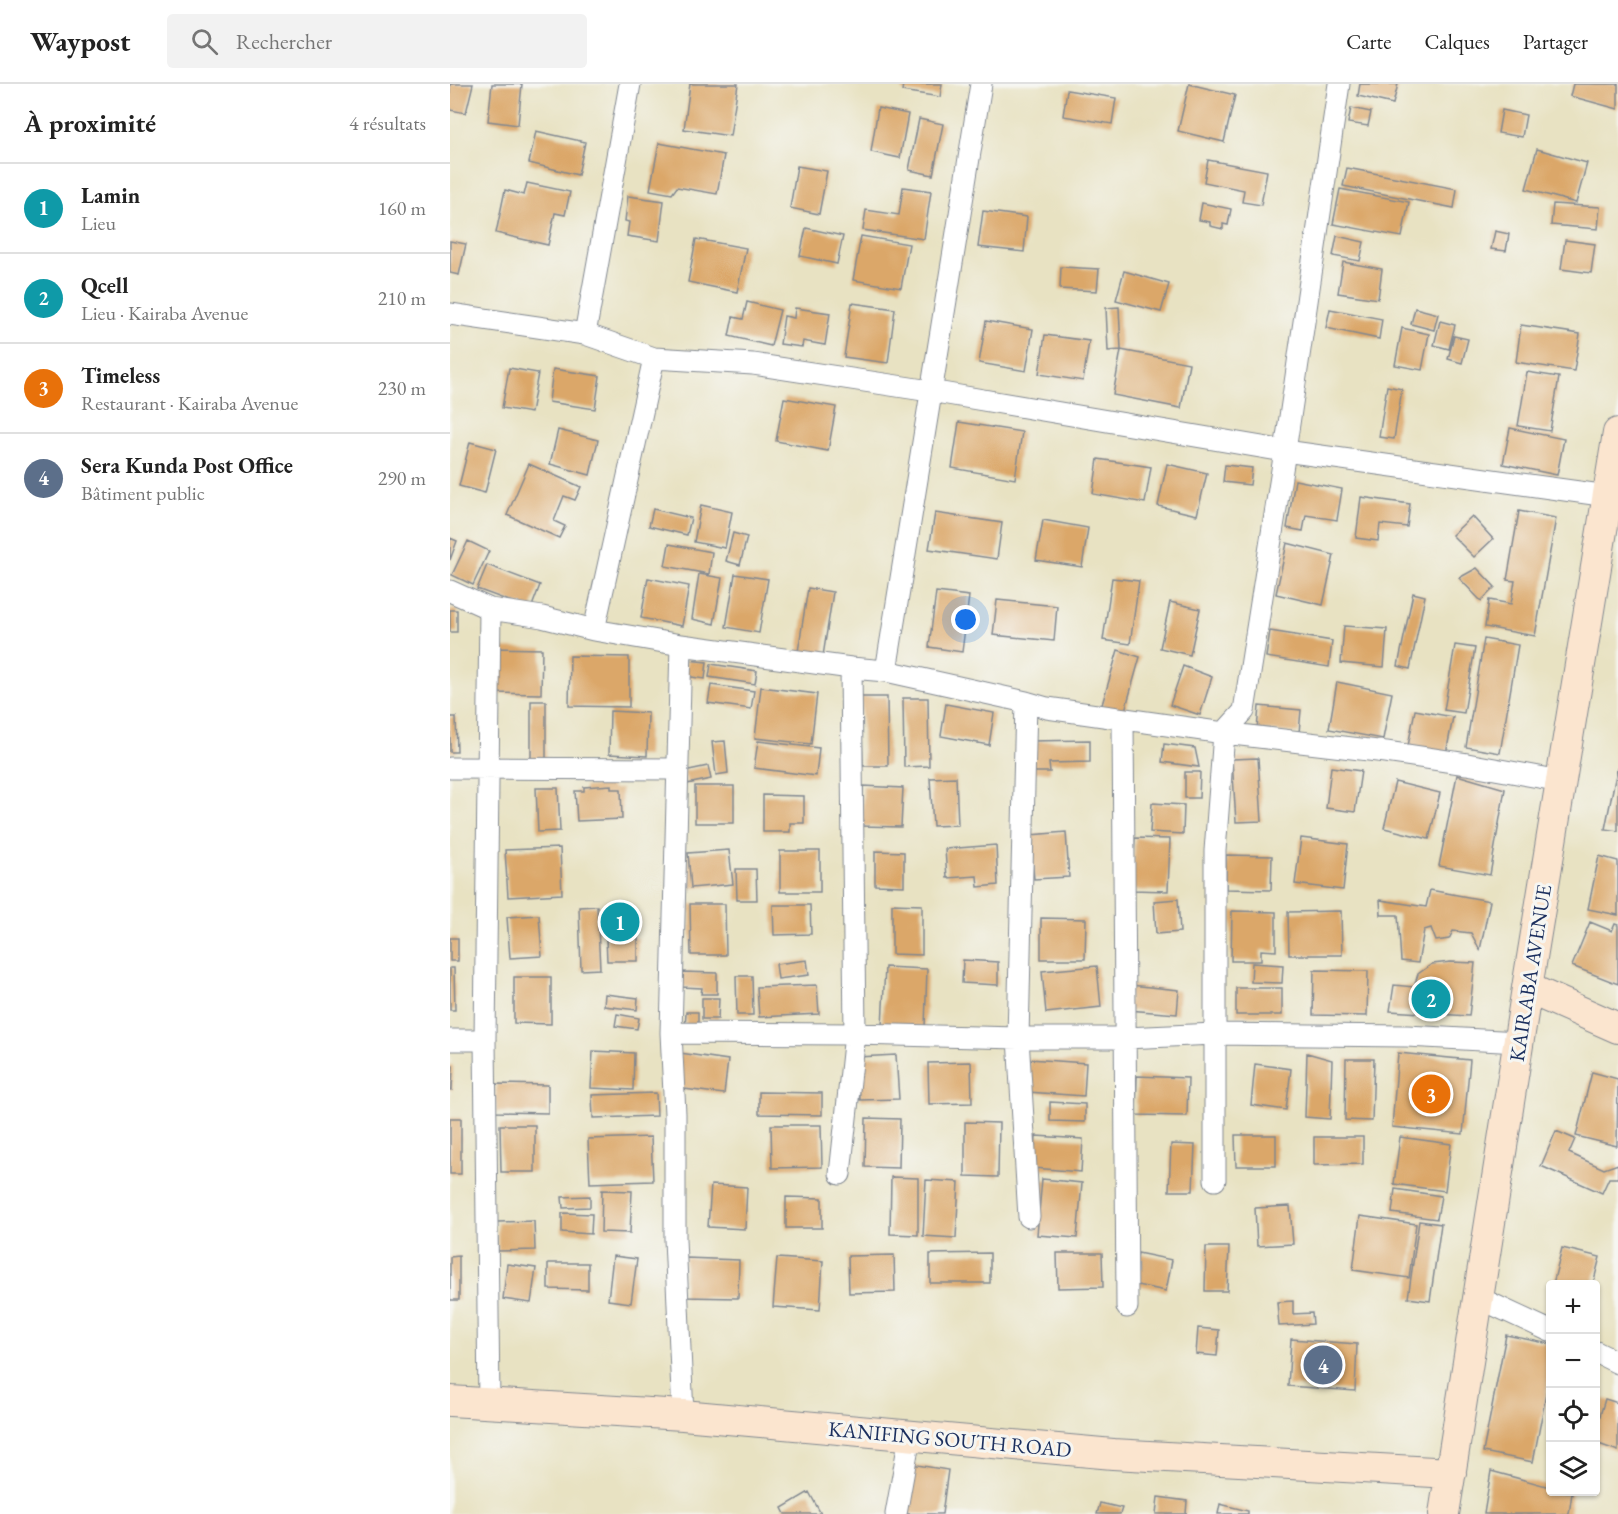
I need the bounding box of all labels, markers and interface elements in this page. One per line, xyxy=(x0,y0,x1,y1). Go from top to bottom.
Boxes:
search box xyxy=(167,14,587,68)
text: Waypost xyxy=(30,23,131,59)
icon: search xyxy=(188,25,221,58)
text: Rechercher xyxy=(236,27,332,56)
text: Carte xyxy=(1346,28,1391,55)
text: Calques xyxy=(1424,28,1490,55)
text: Partager xyxy=(1523,28,1588,55)
text: À proximité xyxy=(24,106,156,140)
text: 4 résultats xyxy=(349,110,426,136)
text: Lamin xyxy=(81,181,140,210)
text: 1 xyxy=(38,195,49,221)
text: 160 m xyxy=(378,195,426,221)
text: Lieu xyxy=(81,210,116,236)
text: Qcell xyxy=(81,271,128,300)
text: 2 xyxy=(38,285,49,311)
text: 210 m xyxy=(378,285,426,311)
text: Lieu · Kairaba Avenue xyxy=(81,300,248,326)
text: Timeless xyxy=(81,361,160,390)
text: 3 xyxy=(38,375,49,401)
text: 230 m xyxy=(378,375,426,401)
text: Restaurant · Kairaba Avenue xyxy=(81,390,298,416)
text: Sera Kunda Post Office xyxy=(81,451,293,480)
text: 4 xyxy=(38,465,49,491)
text: 290 m xyxy=(378,465,426,491)
text: Bâtiment public xyxy=(81,480,205,506)
your location xyxy=(951,605,980,634)
street label: KAIRABA AVENUE xyxy=(1503,882,1557,1063)
pin: 1 xyxy=(600,900,640,944)
pin: 2 xyxy=(1412,976,1450,1022)
pin: 3 xyxy=(1412,1072,1450,1116)
map controls xyxy=(1546,1280,1600,1496)
button: + xyxy=(1546,1280,1600,1334)
button: − xyxy=(1546,1334,1600,1388)
pin: 4 xyxy=(1304,1342,1342,1388)
button: locate xyxy=(1546,1388,1600,1442)
street label: KANIFING SOUTH ROAD xyxy=(827,1415,1073,1463)
button: layers xyxy=(1546,1442,1600,1496)

